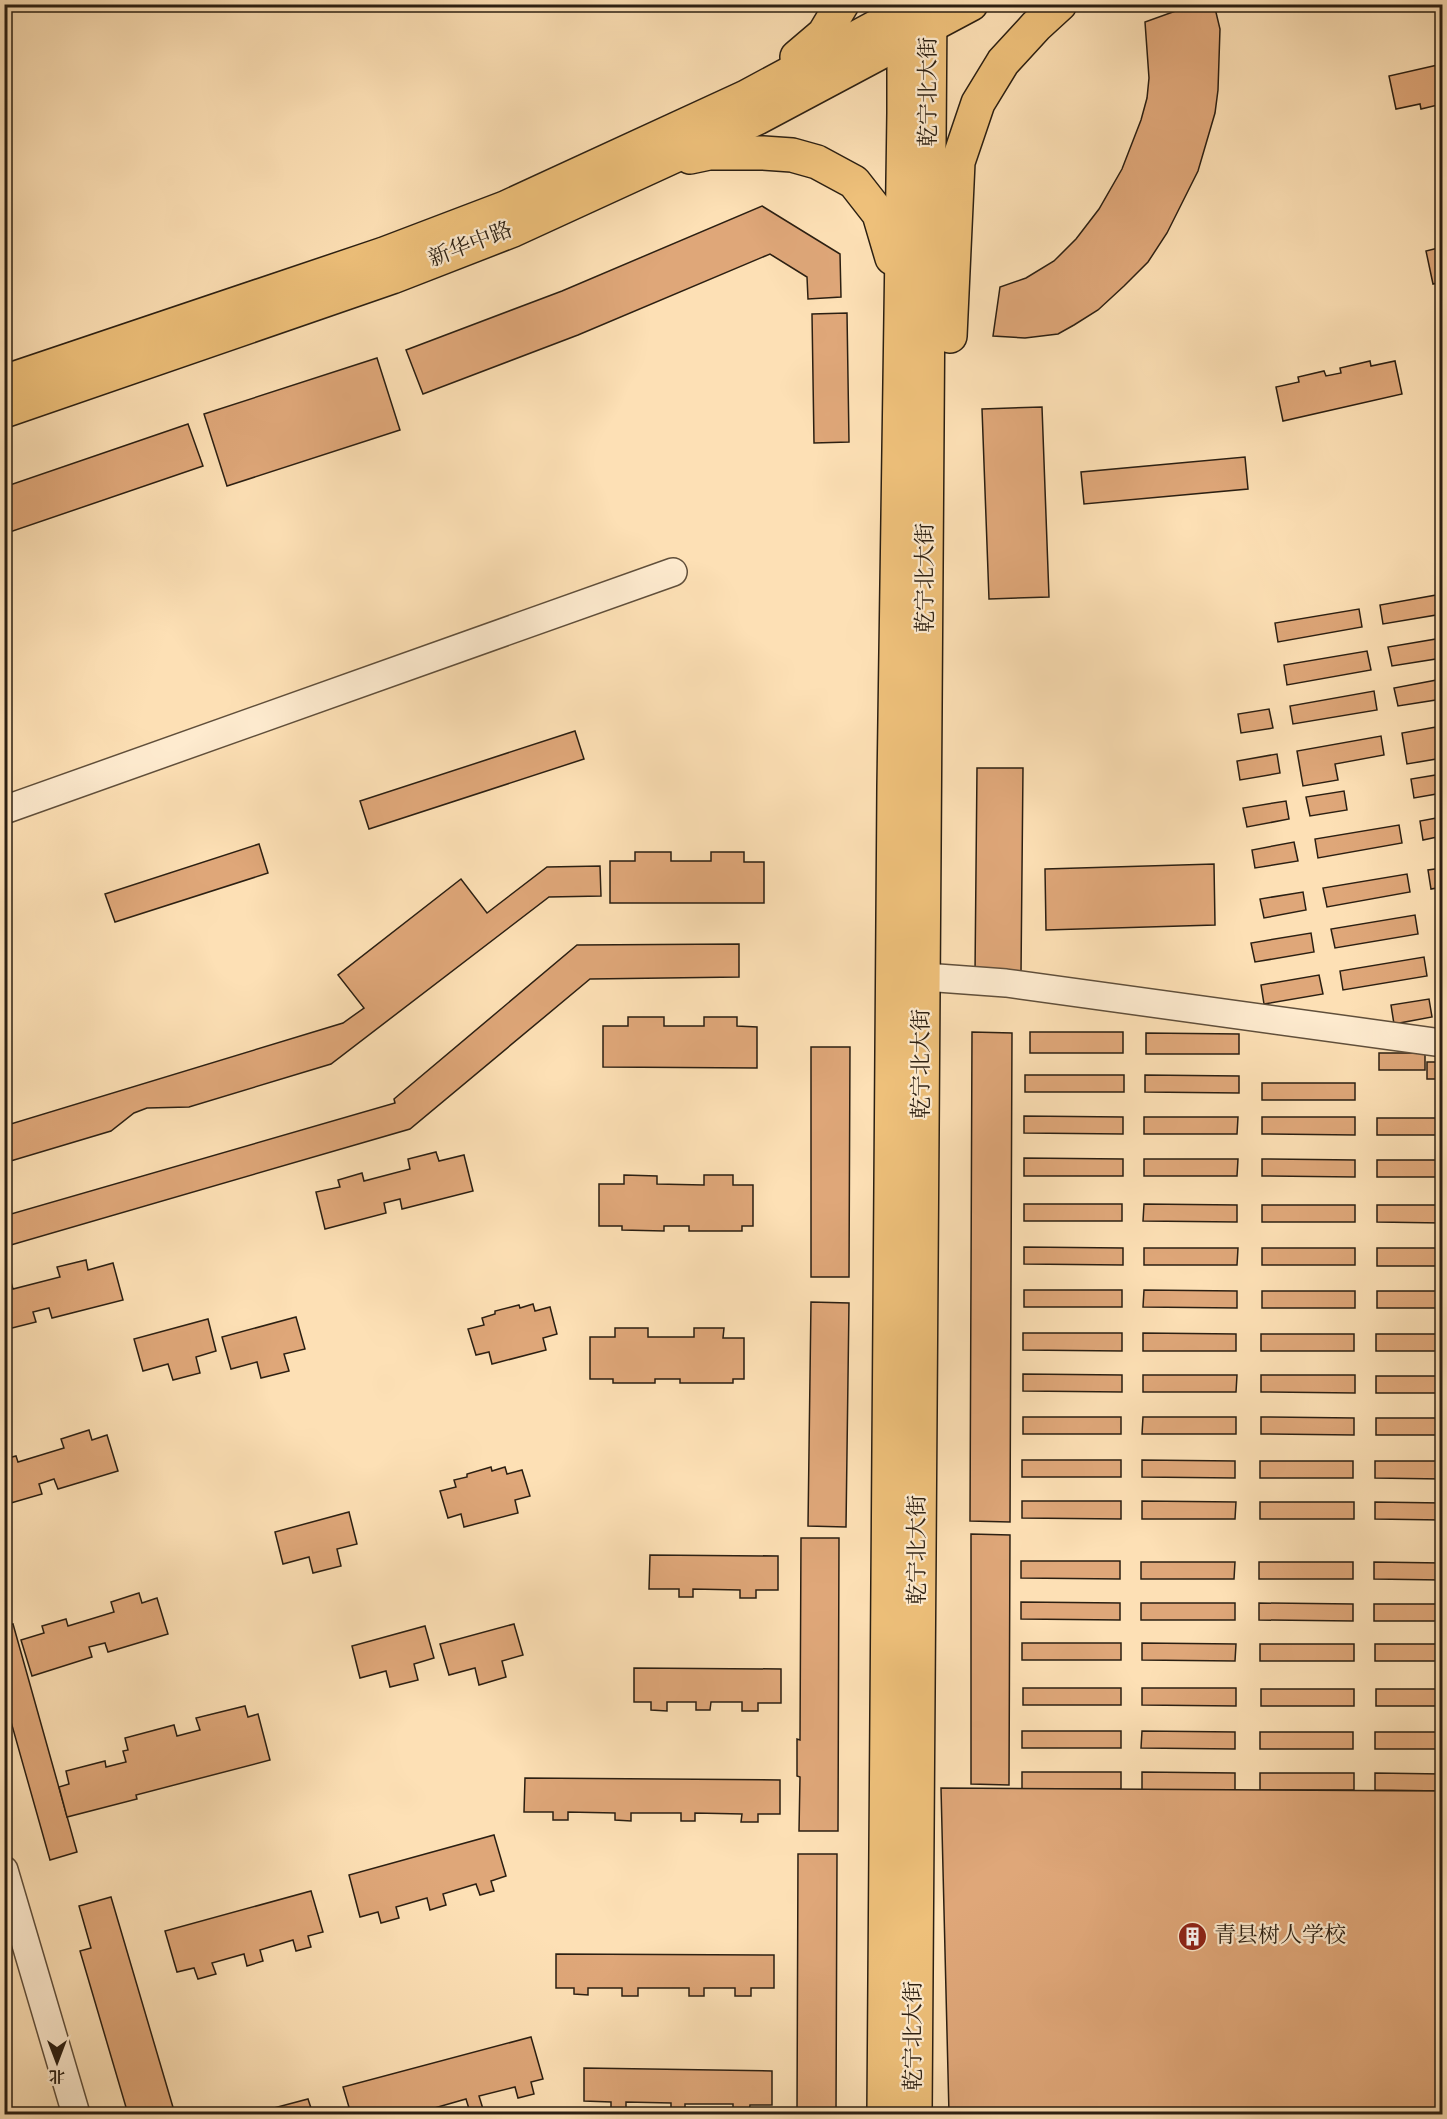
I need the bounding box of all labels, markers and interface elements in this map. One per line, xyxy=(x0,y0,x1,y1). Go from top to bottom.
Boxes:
street label: 乾宁北大街 xyxy=(914,37,946,147)
street label: 新华中路 xyxy=(424,215,518,277)
street label: 乾宁北大街 xyxy=(911,523,943,633)
street label: 乾宁北大街 xyxy=(907,1009,939,1119)
street label: 乾宁北大街 xyxy=(903,1495,935,1605)
building icon: 青县树人学校 xyxy=(1177,1921,1209,1953)
place label: 青县树人学校 xyxy=(1214,1921,1346,1953)
street label: 乾宁北大街 xyxy=(899,1981,931,2091)
north arrow xyxy=(27,2032,87,2092)
text: 北 xyxy=(49,2063,65,2086)

